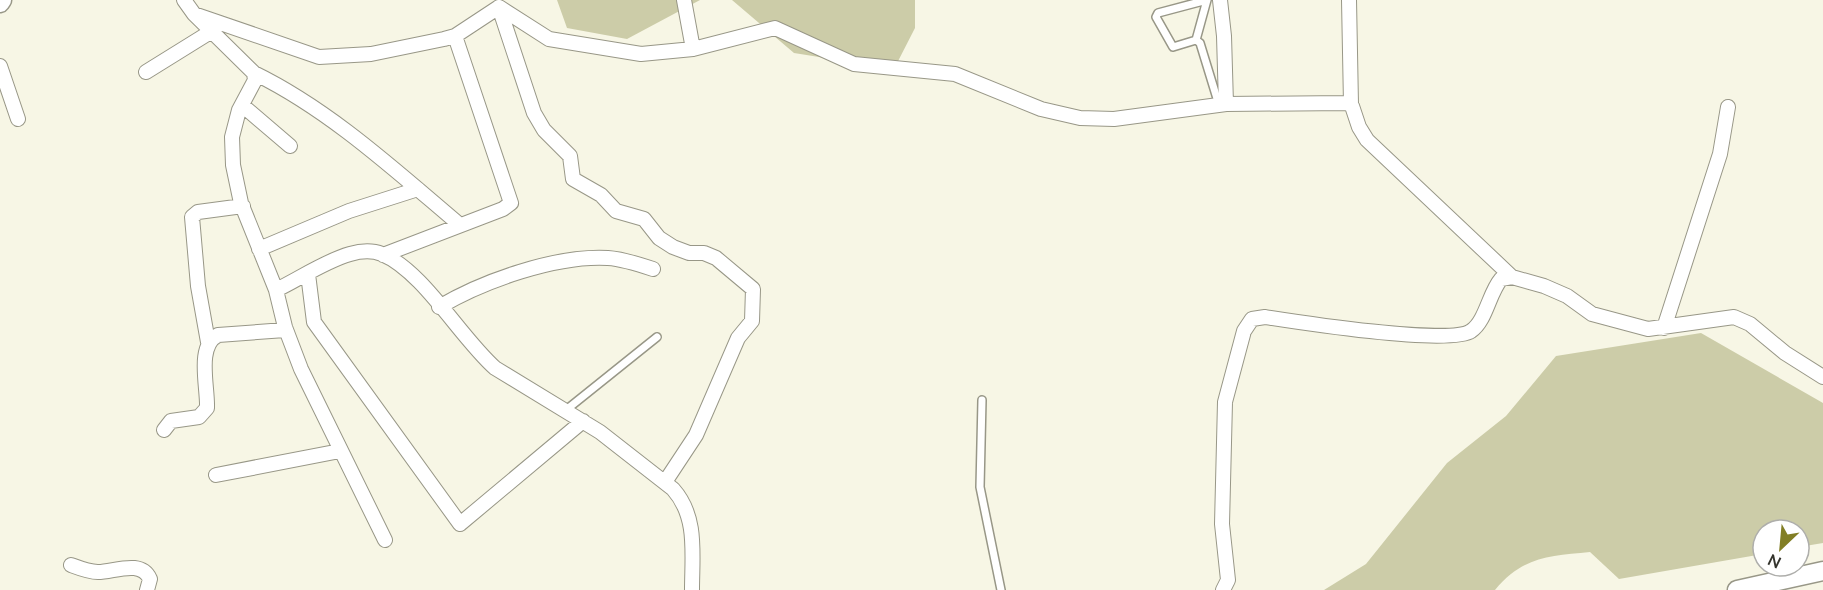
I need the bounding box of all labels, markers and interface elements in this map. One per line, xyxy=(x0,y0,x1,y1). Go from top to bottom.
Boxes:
north arrow xyxy=(1751,518,1811,578)
text: N xyxy=(1765,551,1784,573)

